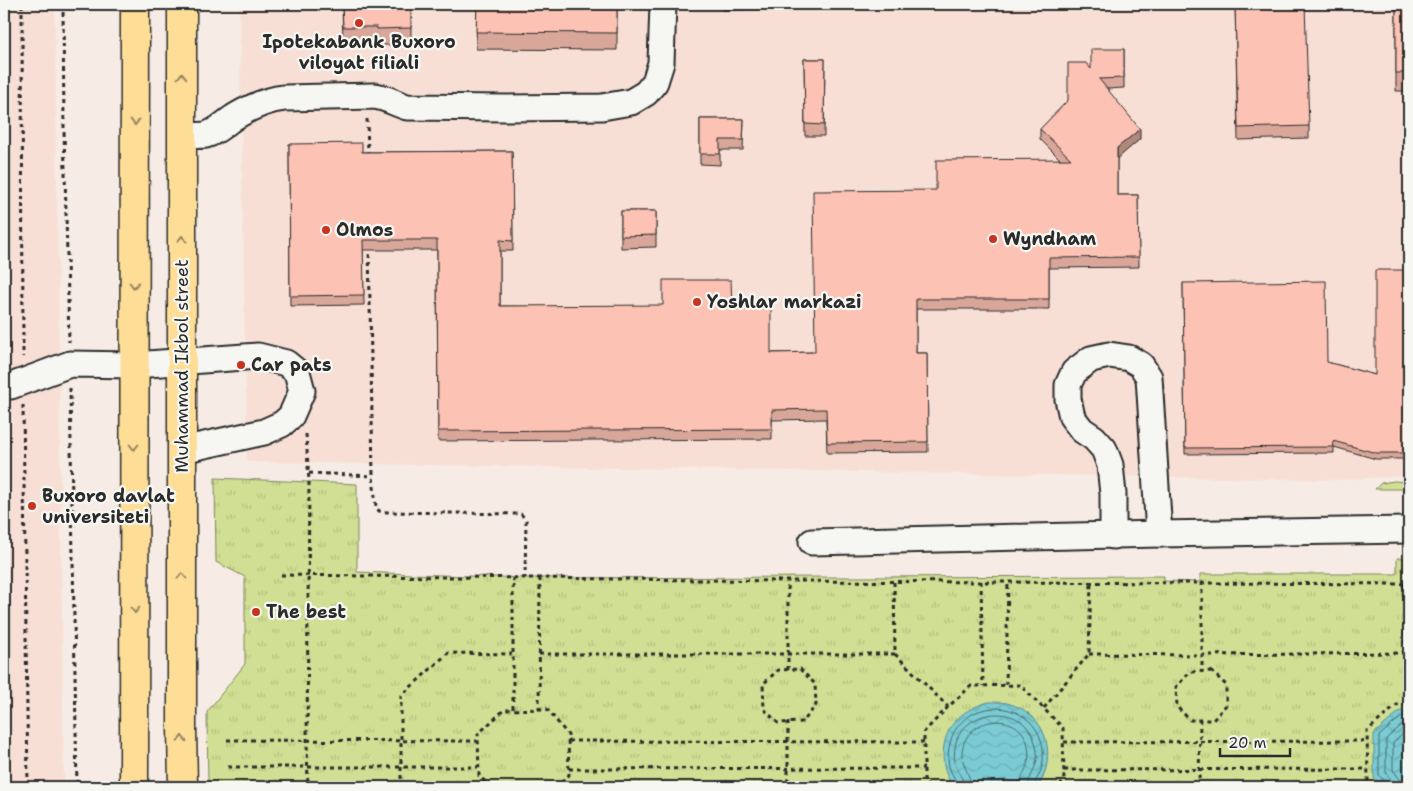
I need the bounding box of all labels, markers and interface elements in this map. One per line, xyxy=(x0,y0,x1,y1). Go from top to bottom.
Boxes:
marker: Ipotekabank Buxoro viloyat filiali xyxy=(353,17,365,29)
place label: Ipotekabank Buxoro viloyat filiali xyxy=(262,30,456,75)
one-way arrow xyxy=(177,72,187,80)
one-way arrow xyxy=(130,119,140,127)
place label: Olmos xyxy=(336,218,393,242)
marker: Olmos xyxy=(320,224,332,236)
place label: Wyndham xyxy=(1003,227,1097,251)
marker: Wyndham xyxy=(987,233,999,245)
one-way arrow xyxy=(177,234,187,242)
street label: Muhammad Ikbol street xyxy=(170,259,194,473)
one-way arrow xyxy=(129,282,139,289)
place label: Yoshlar markazi xyxy=(707,290,862,314)
marker: Yoshlar markazi xyxy=(691,296,703,308)
place label: Car pats xyxy=(251,353,331,377)
marker: Car pats xyxy=(235,359,247,371)
one-way arrow xyxy=(129,444,139,452)
place label: Buxoro davlat universiteti xyxy=(42,484,175,529)
marker: Buxoro davlat universiteti xyxy=(26,500,38,512)
one-way arrow xyxy=(177,572,188,580)
place label: The best xyxy=(266,600,346,624)
one-way arrow xyxy=(130,606,140,614)
marker: The best xyxy=(250,606,262,618)
scale bar xyxy=(1220,726,1290,758)
text: 20 m xyxy=(1228,733,1267,753)
one-way arrow xyxy=(177,734,187,742)

